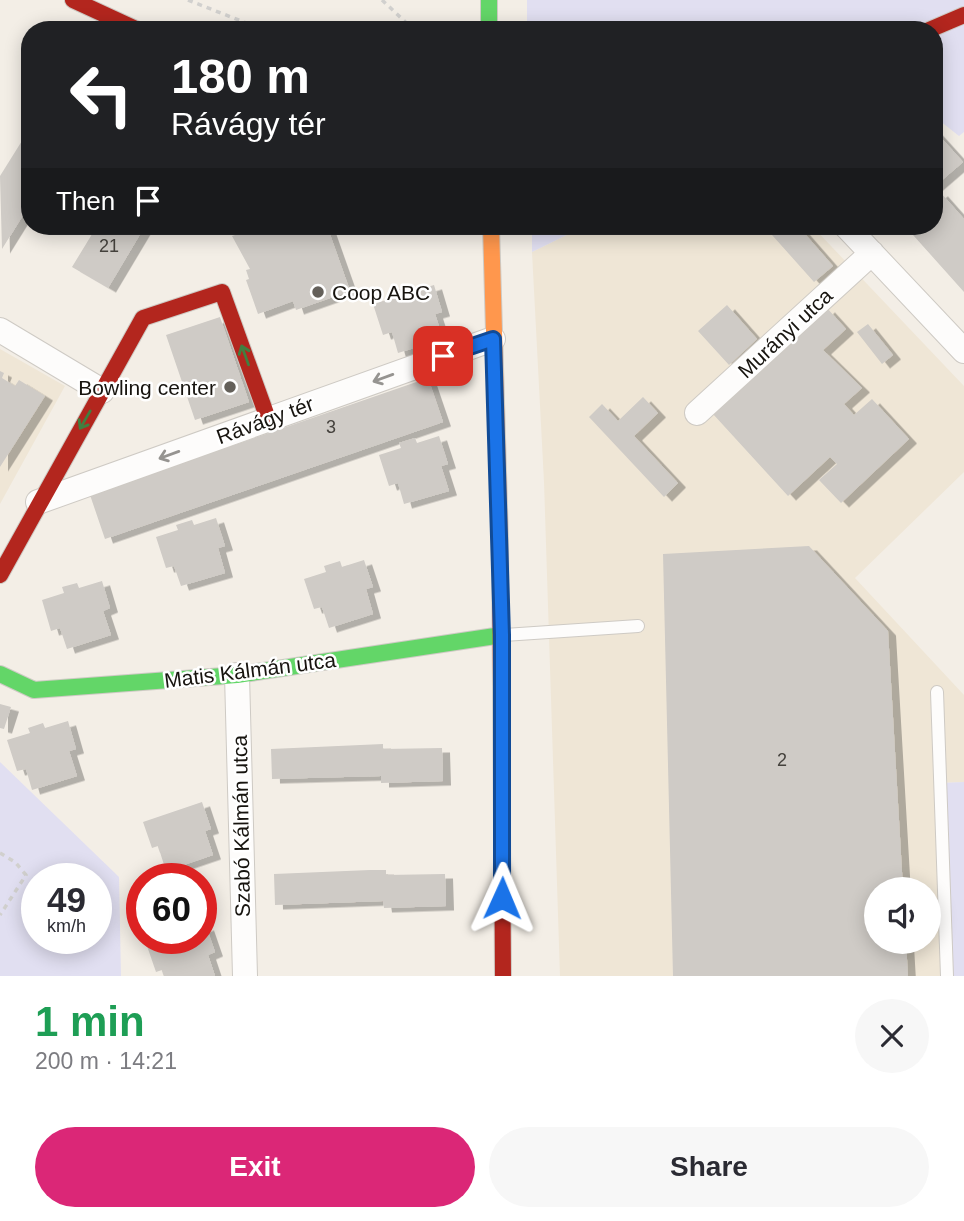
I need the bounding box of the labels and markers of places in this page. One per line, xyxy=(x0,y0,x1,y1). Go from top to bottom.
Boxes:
place label: Coop ABC xyxy=(332,281,430,304)
marker: Coop ABC xyxy=(310,284,326,300)
pin xyxy=(413,326,473,386)
place label: Bowling center xyxy=(78,376,216,399)
marker: Bowling center xyxy=(222,379,238,395)

